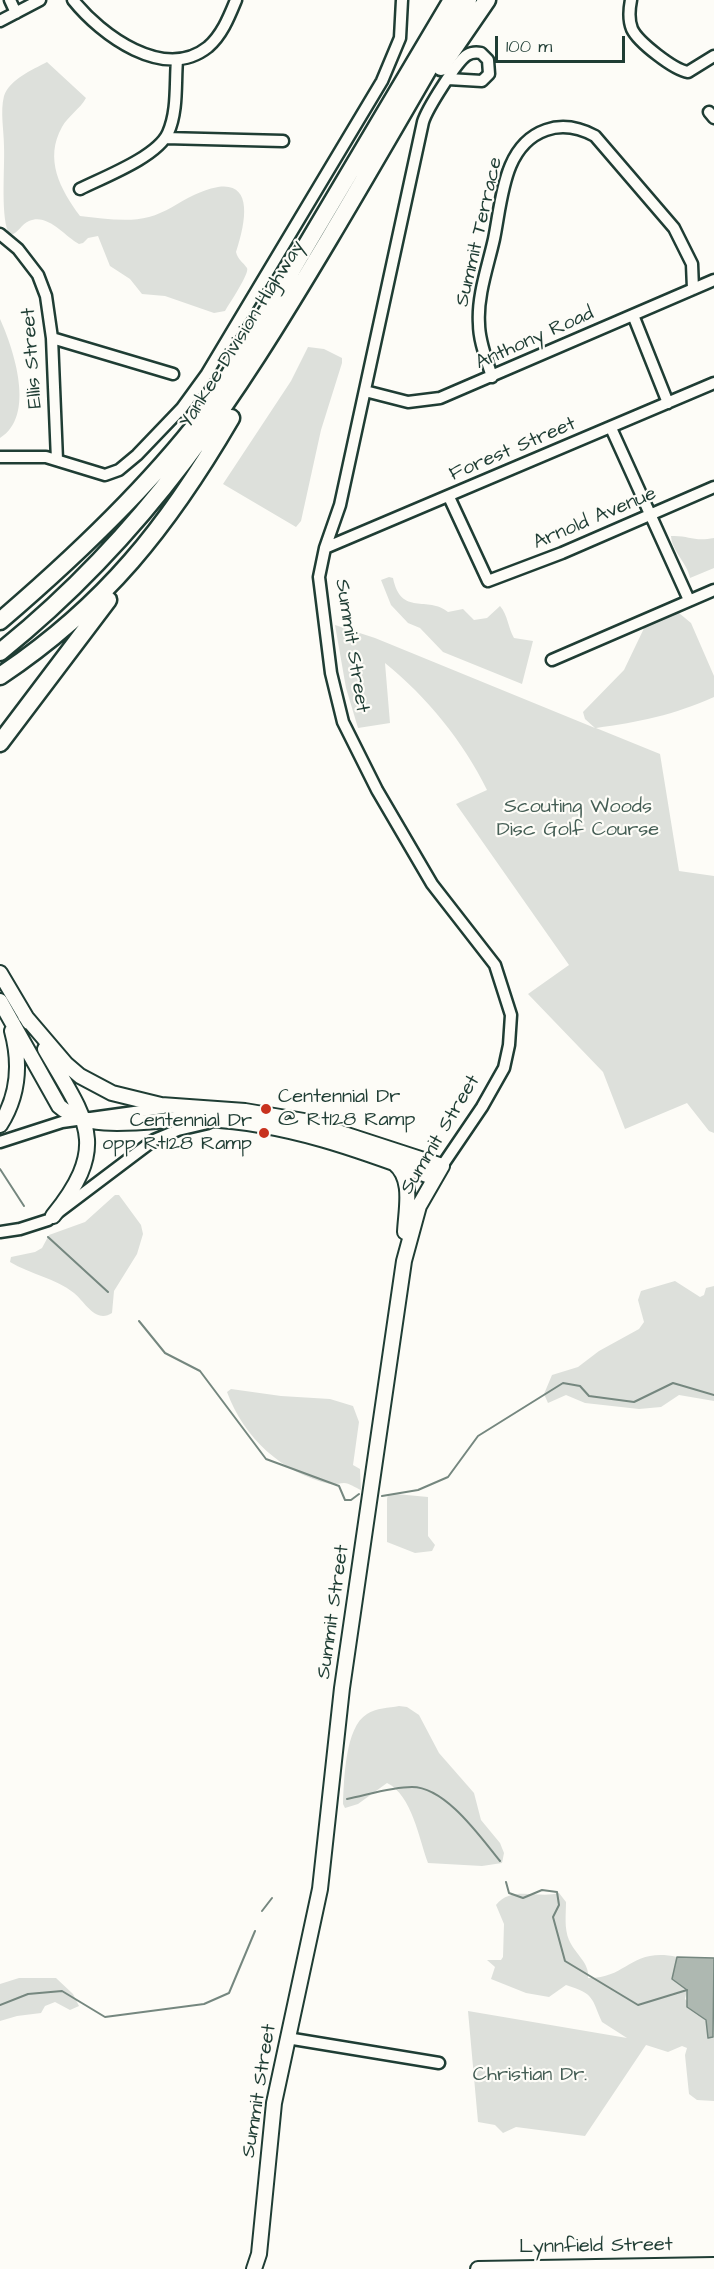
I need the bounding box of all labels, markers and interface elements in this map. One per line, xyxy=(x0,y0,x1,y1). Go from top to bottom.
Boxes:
scale bar xyxy=(498,24,628,62)
text: 100 m xyxy=(506,34,552,59)
street label: Summit Terrace xyxy=(451,155,509,309)
street label: Yankee Division Highway xyxy=(175,237,311,433)
street label: Anthony Road xyxy=(472,302,598,376)
street label: Ellis Street xyxy=(18,307,48,409)
street label: Forest Street xyxy=(446,413,580,487)
street label: Arnold Avenue xyxy=(530,482,660,556)
street label: Summit Street xyxy=(329,577,373,715)
park label: Scouting Woods Disc Golf Course xyxy=(497,796,659,843)
street label: Summit Street xyxy=(396,1071,486,1199)
place label: Centennial Dr @ Rt128 Ramp xyxy=(278,1086,415,1133)
marker: Centennial Dr @ Rt128 Ramp xyxy=(259,1102,273,1116)
place label: Centennial Dr opp Rt128 Ramp xyxy=(102,1110,252,1157)
marker: Centennial Dr opp Rt128 Ramp xyxy=(257,1126,271,1140)
street label: Summit Street xyxy=(313,1544,355,1680)
street label: Summit Street xyxy=(238,2022,282,2160)
park label: Christian Dr. xyxy=(473,2064,587,2088)
street label: Lynnfield Street xyxy=(519,2234,673,2260)

